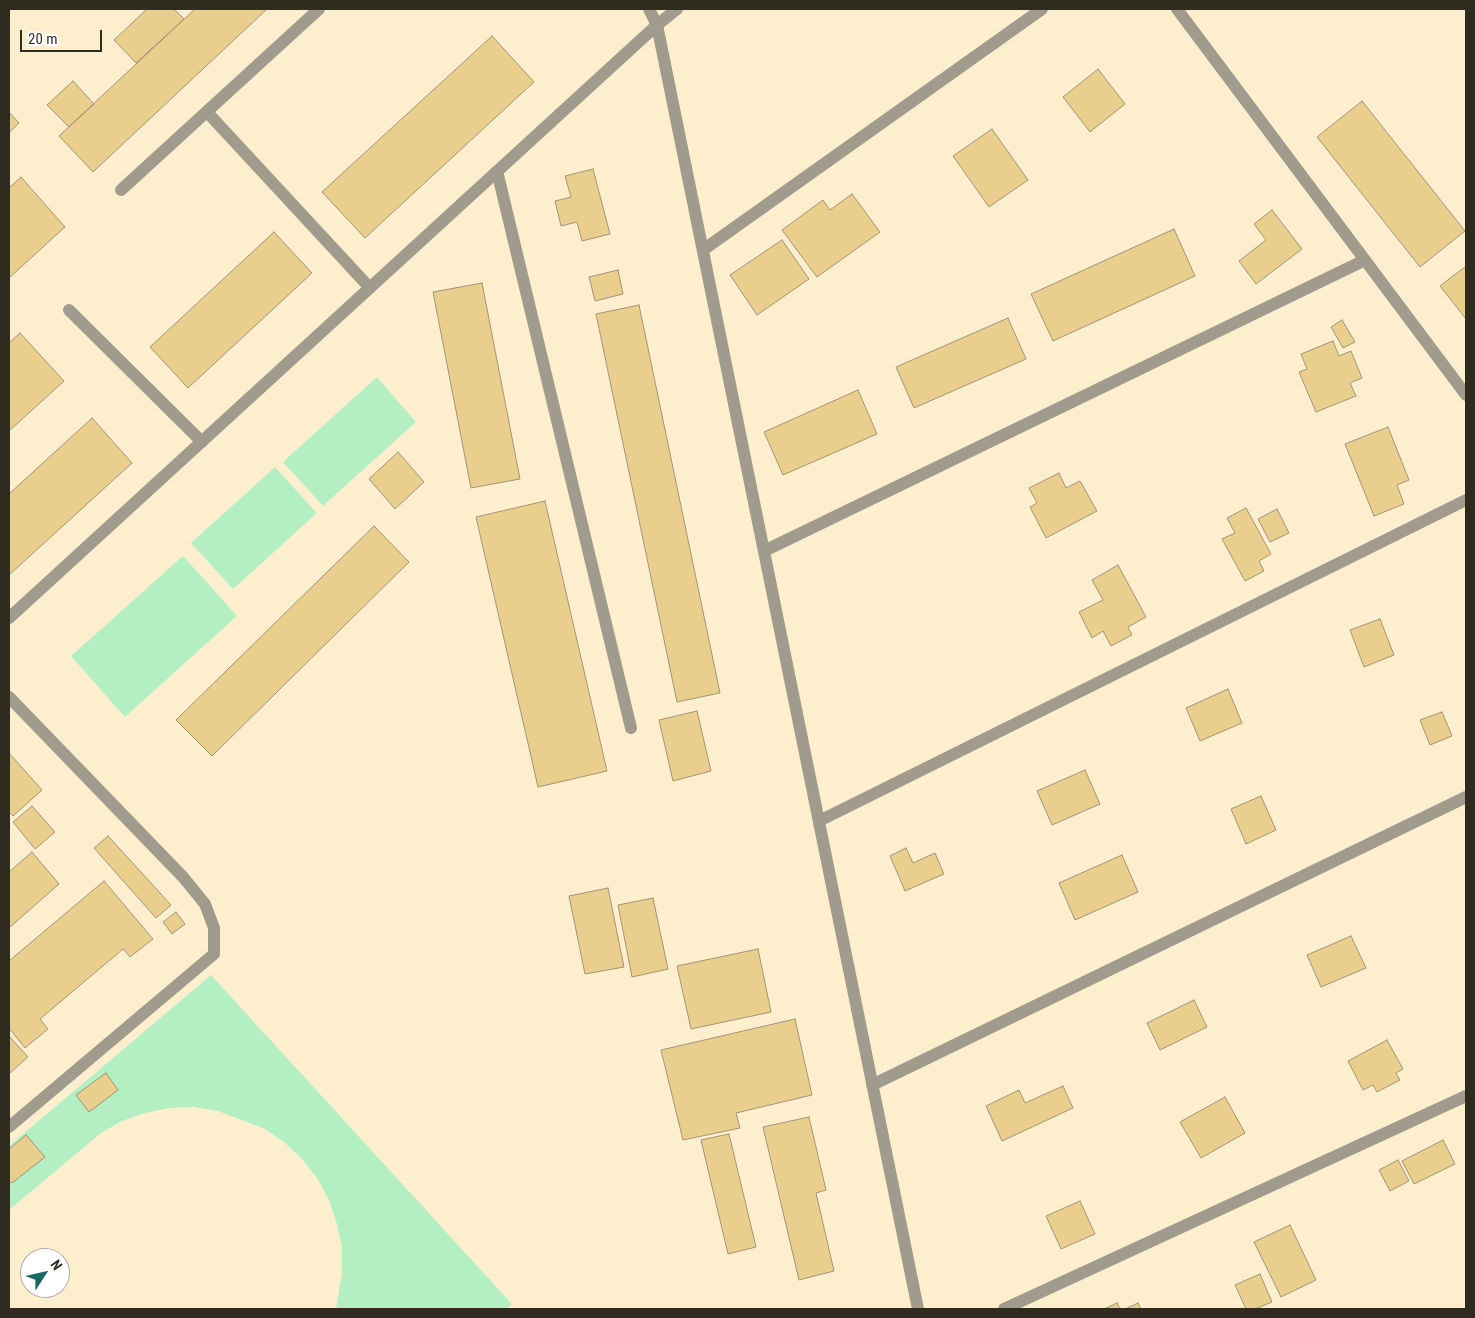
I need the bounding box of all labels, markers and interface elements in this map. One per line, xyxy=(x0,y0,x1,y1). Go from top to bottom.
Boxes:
scale bar xyxy=(22,20,105,52)
text: 20 m xyxy=(28,30,58,48)
north arrow xyxy=(20,1248,70,1298)
text: N xyxy=(47,1257,65,1273)

